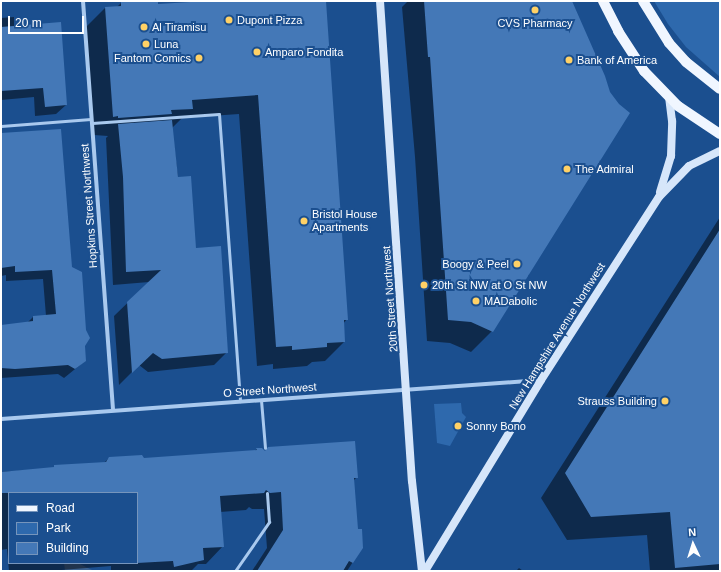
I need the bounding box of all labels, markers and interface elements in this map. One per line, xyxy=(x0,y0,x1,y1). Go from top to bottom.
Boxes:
marker: CVS Pharmacy xyxy=(530,5,540,15)
scale bar xyxy=(10,8,86,34)
place label: Dupont Pizza xyxy=(237,13,302,27)
marker: Dupont Pizza xyxy=(224,15,234,25)
text: 20 m xyxy=(15,16,42,30)
place label: CVS Pharmacy xyxy=(497,16,573,30)
place label: Al Tiramisu xyxy=(152,20,207,34)
marker: Al Tiramisu xyxy=(139,22,149,32)
place label: Luna xyxy=(154,37,178,51)
marker: Luna xyxy=(141,39,151,49)
place label: Amparo Fondita xyxy=(265,45,343,59)
marker: Amparo Fondita xyxy=(252,47,262,57)
place label: Fantom Comics xyxy=(114,51,191,65)
marker: Fantom Comics xyxy=(194,53,204,63)
place label: Bank of America xyxy=(577,53,658,67)
marker: Bank of America xyxy=(564,55,574,65)
street label: Hopkins Street Northwest xyxy=(78,143,100,269)
place label: The Admiral xyxy=(575,162,634,176)
marker: The Admiral xyxy=(562,164,572,174)
place label: Bristol House Apartments xyxy=(312,208,377,234)
marker: Bristol House Apartments xyxy=(299,216,309,226)
street label: 20th Street Northwest xyxy=(380,245,400,353)
place label: Boogy & Peel xyxy=(442,257,509,271)
marker: Boogy & Peel xyxy=(512,259,522,269)
street label: New Hampshire Avenue Northwest xyxy=(506,260,608,412)
place label: 20th St NW at O St NW xyxy=(432,278,547,292)
marker: 20th St NW at O St NW xyxy=(419,280,429,290)
place label: MADabolic xyxy=(484,294,537,308)
marker: MADabolic xyxy=(471,296,481,306)
street label: O Street Northwest xyxy=(223,380,317,400)
place label: Strauss Building xyxy=(578,394,657,408)
marker: Strauss Building xyxy=(660,396,670,406)
place label: Sonny Bono xyxy=(466,419,526,433)
marker: Sonny Bono xyxy=(453,421,463,431)
legend xyxy=(8,492,138,564)
text: Road xyxy=(46,501,75,515)
text: Park xyxy=(46,521,71,535)
north arrow xyxy=(673,524,713,564)
text: N xyxy=(688,526,697,538)
text: Building xyxy=(46,541,89,555)

